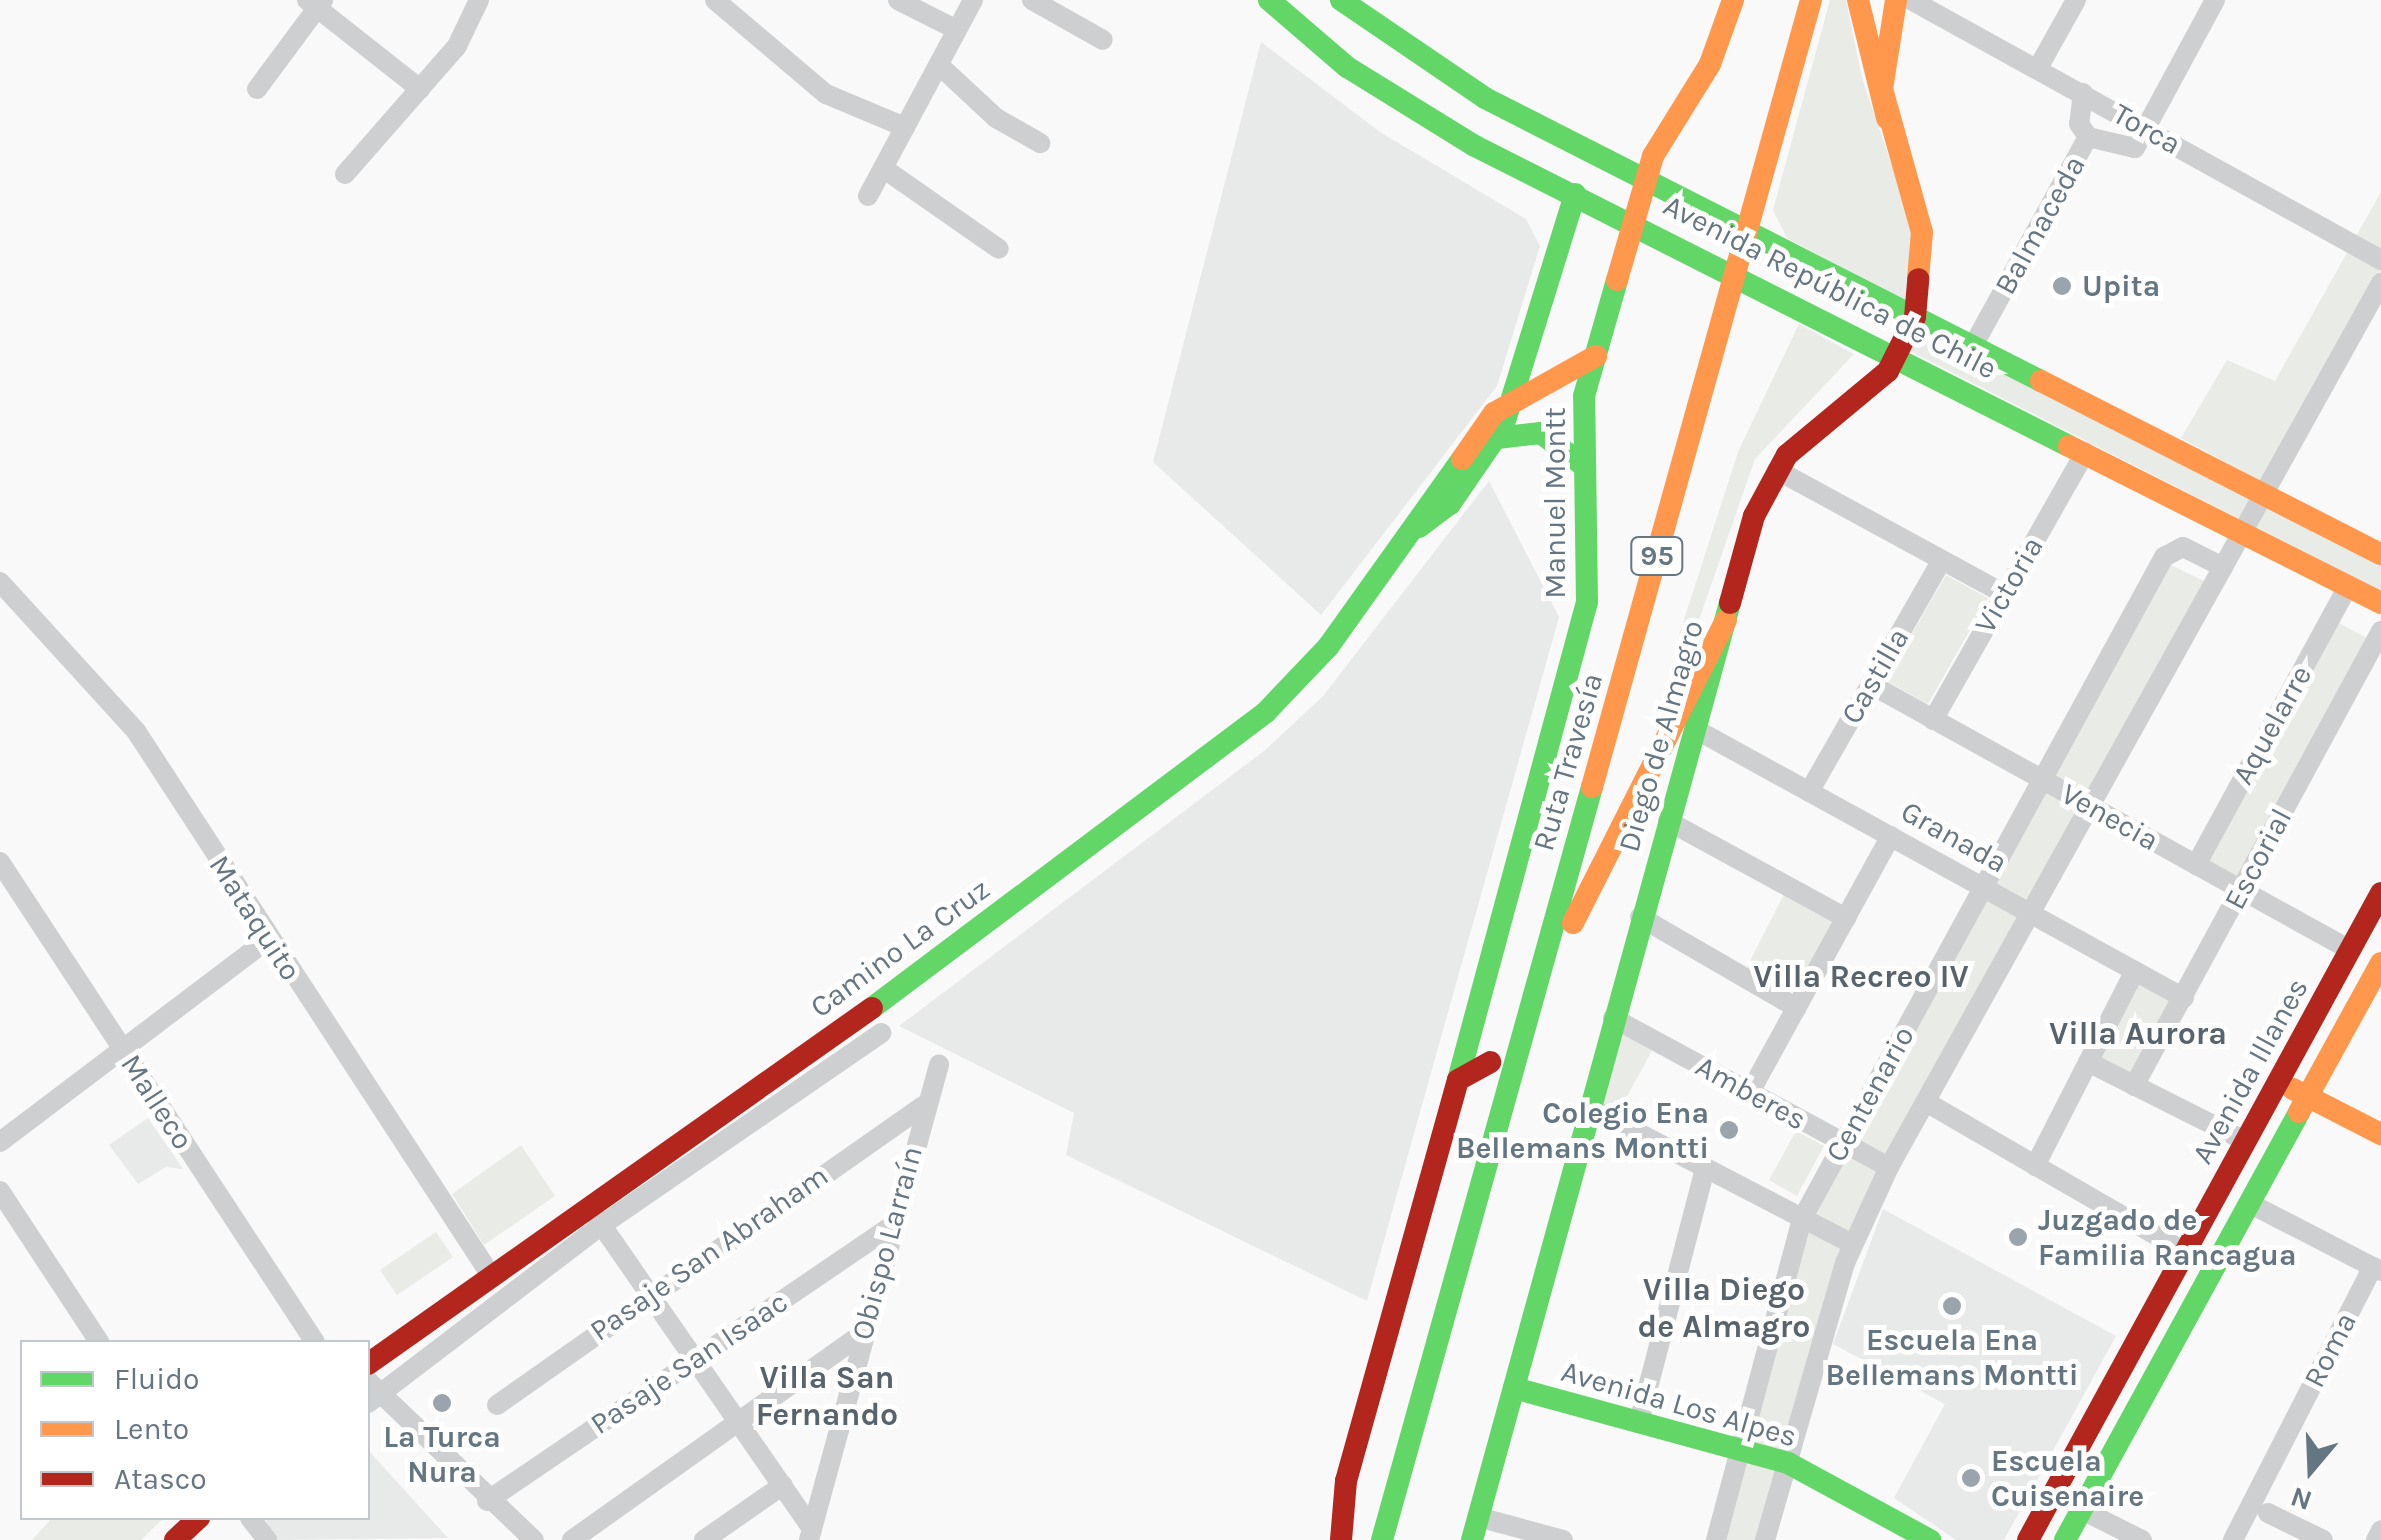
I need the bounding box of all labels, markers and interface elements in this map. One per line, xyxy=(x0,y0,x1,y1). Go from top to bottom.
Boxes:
street label: Torca xyxy=(2107,96,2187,162)
street label: Balmaceda xyxy=(1987,149,2093,301)
street label: Avenida República de Chile xyxy=(1658,187,2002,387)
place label: Upita xyxy=(2082,268,2160,304)
marker: Upita xyxy=(2051,275,2073,297)
street label: Manuel Montt xyxy=(1537,407,1573,599)
street label: Victoria xyxy=(1967,530,2051,640)
road number: 95 xyxy=(1630,533,1684,579)
street label: Diego de Almagro xyxy=(1611,616,1711,856)
street label: Castilla xyxy=(1833,622,1917,730)
street label: Aquelarre xyxy=(2225,659,2319,791)
street label: Ruta Travesía xyxy=(1525,669,1611,855)
street label: Venecia xyxy=(2055,776,2165,858)
street label: Granada xyxy=(1895,793,2013,881)
street label: Escorial xyxy=(2216,802,2300,916)
street label: Mataquito xyxy=(201,849,309,987)
street label: Camino La Cruz xyxy=(803,871,997,1025)
district label: Villa Recreo IV xyxy=(1753,958,1969,996)
street label: Avenida Illanes xyxy=(2184,972,2316,1170)
district label: Villa Aurora xyxy=(2049,1015,2227,1053)
street label: Centenario xyxy=(1818,1020,1922,1168)
street label: Malleco xyxy=(113,1048,201,1156)
street label: Amberes xyxy=(1690,1048,1812,1138)
place label: Colegio Ena Bellemans Montti xyxy=(1456,1095,1709,1166)
marker: Colegio Ena Bellemans Montti xyxy=(1718,1119,1740,1141)
street label: Obispo Larraín xyxy=(844,1142,930,1344)
street label: Pasaje San Abraham xyxy=(583,1157,835,1349)
place label: Juzgado de Familia Rancagua xyxy=(2038,1202,2296,1272)
marker: Juzgado de Familia Rancagua xyxy=(2007,1226,2029,1248)
district label: Villa Diego de Almagro xyxy=(1638,1272,1810,1347)
street label: Pasaje San Isaac xyxy=(584,1284,794,1442)
marker: Escuela Ena Bellemans Montti xyxy=(1941,1295,1963,1317)
street label: Roma xyxy=(2296,1306,2364,1394)
place label: Escuela Ena Bellemans Montti xyxy=(1825,1322,2079,1392)
legend xyxy=(20,1340,370,1520)
street label: Avenida Los Alpes xyxy=(1557,1353,1801,1455)
district label: Villa San Fernando xyxy=(756,1360,898,1435)
text: Fluido xyxy=(114,1361,199,1397)
marker: La Turca Nura xyxy=(431,1392,453,1414)
text: Lento xyxy=(114,1411,189,1447)
place label: La Turca Nura xyxy=(383,1419,501,1490)
north arrow xyxy=(2261,1420,2361,1520)
place label: Escuela Cuisenaire xyxy=(1991,1443,2144,1514)
text: Atasco xyxy=(114,1461,207,1497)
marker: Escuela Cuisenaire xyxy=(1960,1467,1982,1489)
text: N xyxy=(2286,1480,2316,1518)

